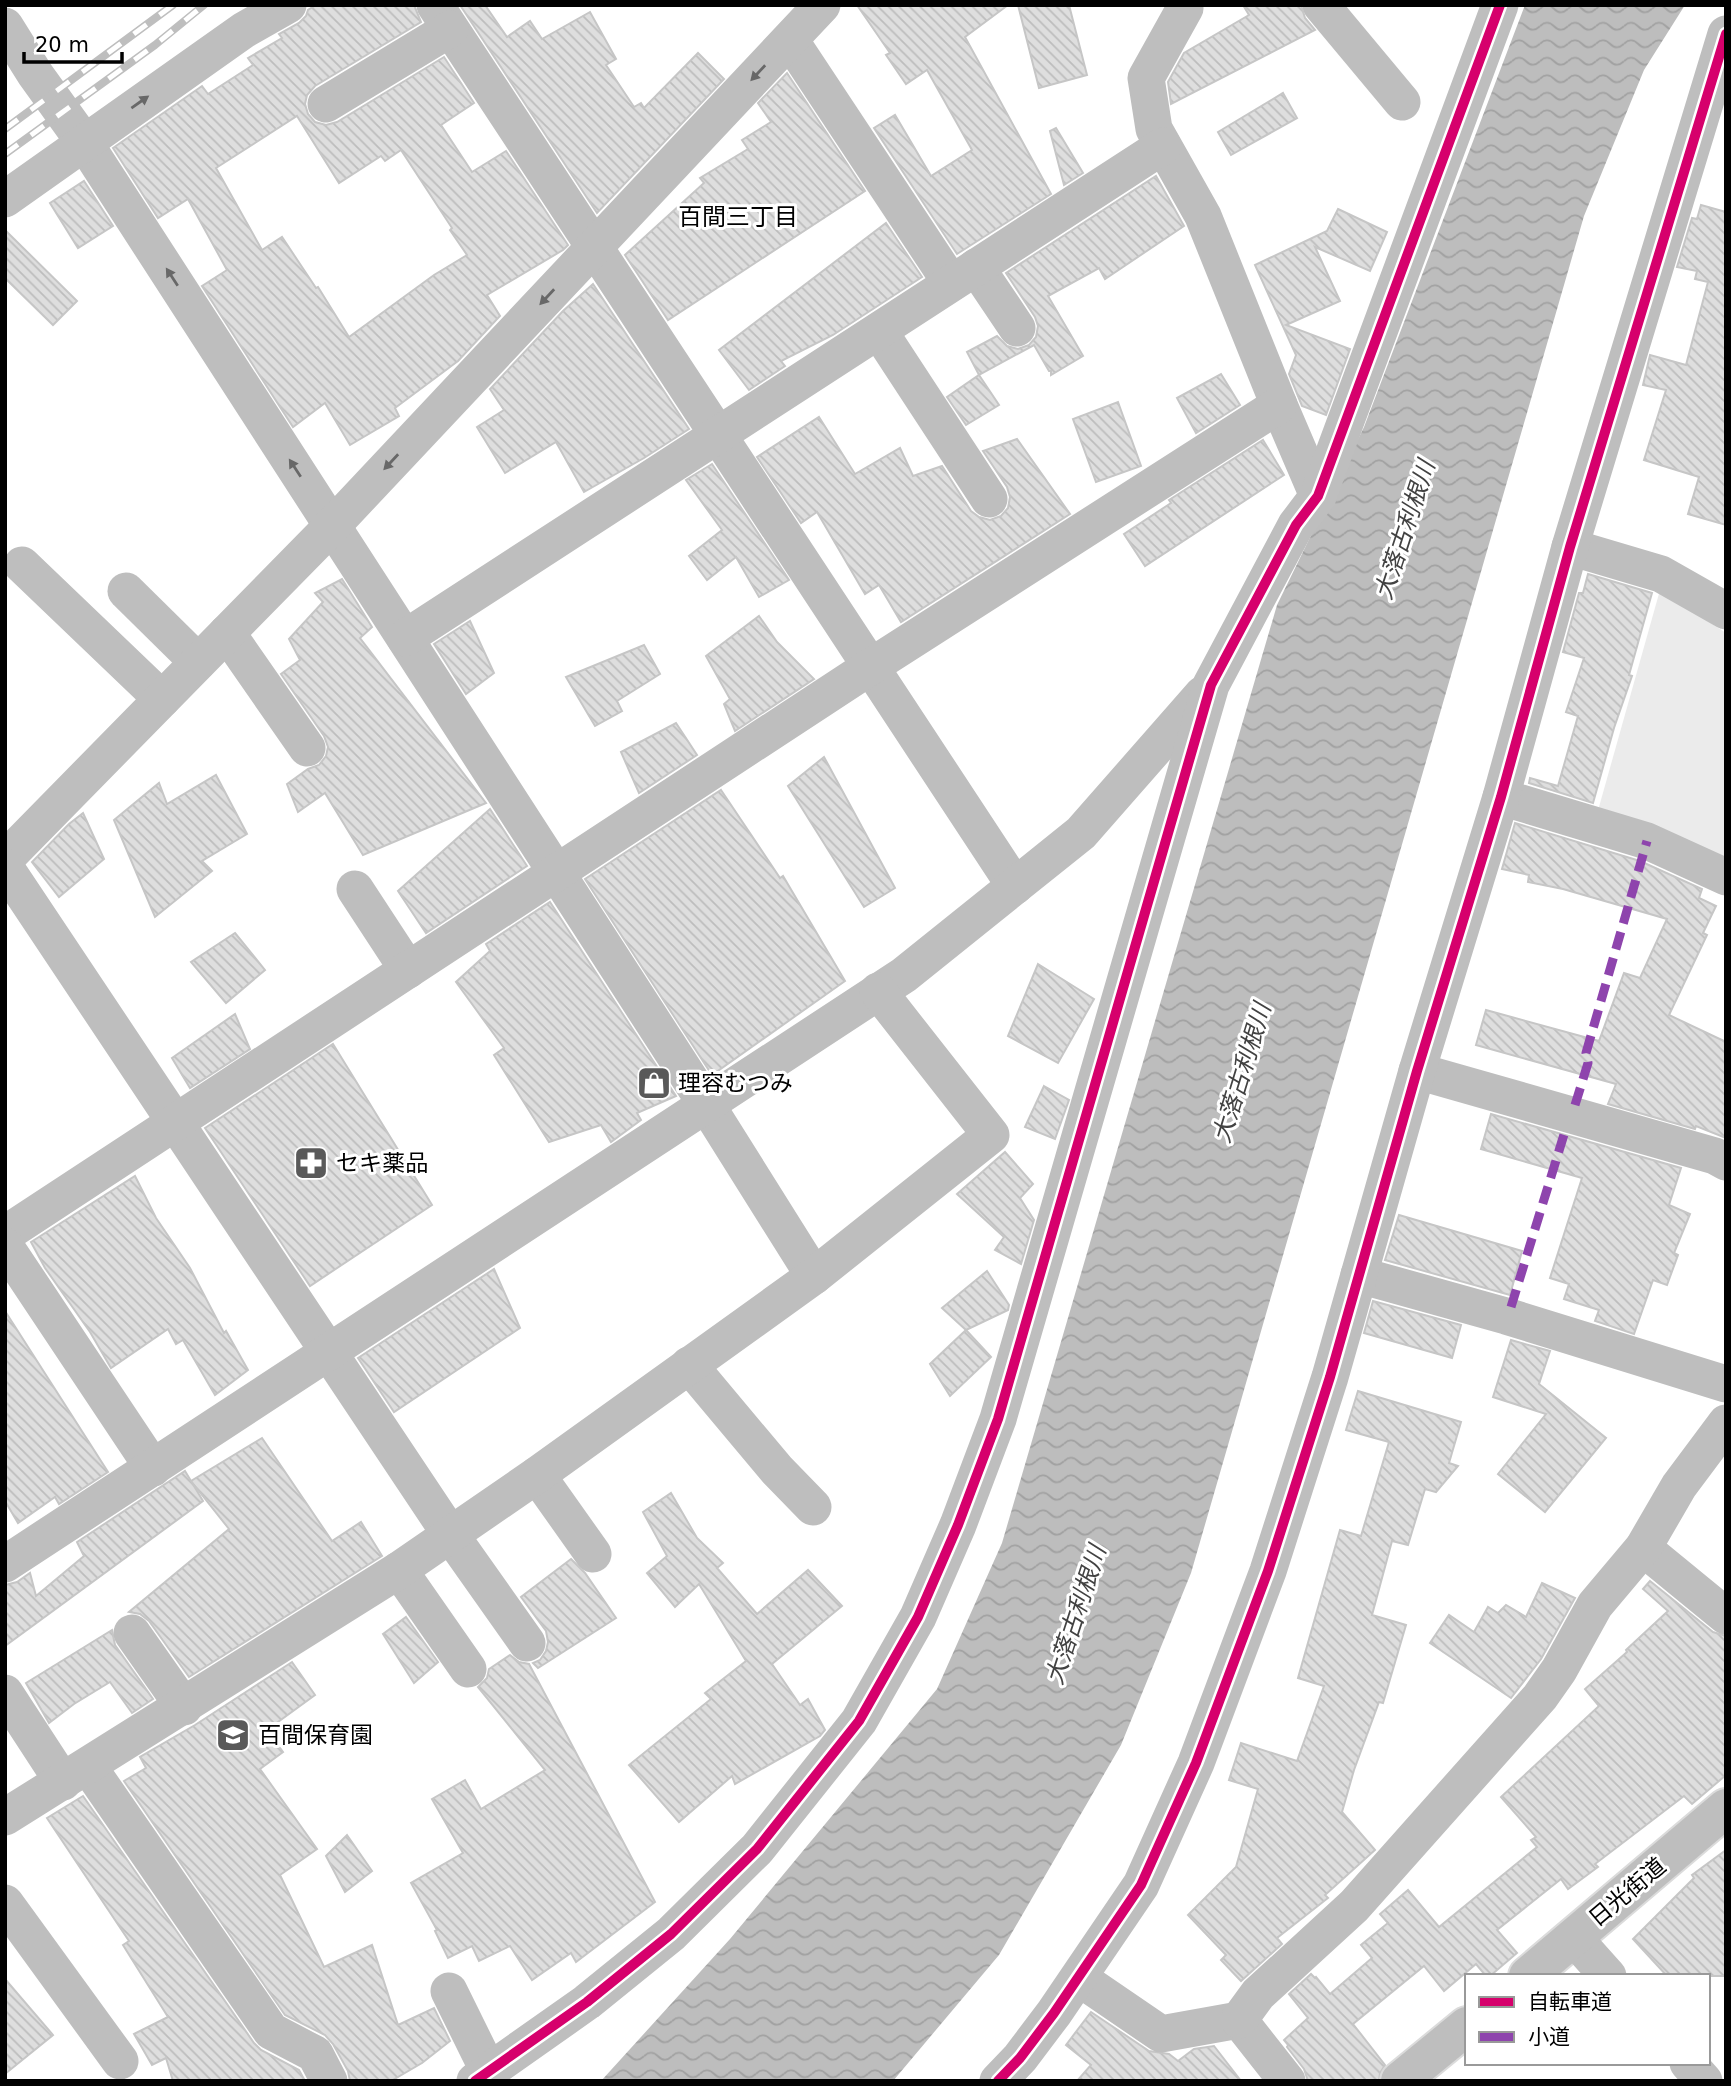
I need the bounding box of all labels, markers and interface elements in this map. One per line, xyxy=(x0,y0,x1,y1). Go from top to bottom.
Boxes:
scale bar xyxy=(24,21,122,65)
text: 20 m xyxy=(35,33,89,57)
one-way arrow xyxy=(751,64,767,81)
one-way arrow xyxy=(131,95,149,109)
district label: 百間三丁目 xyxy=(678,203,798,231)
one-way arrow xyxy=(165,268,178,287)
one-way arrow xyxy=(540,288,556,305)
one-way arrow xyxy=(384,453,400,470)
water label: 大落古利根川 xyxy=(1369,454,1441,603)
one-way arrow xyxy=(289,459,302,478)
water label: 大落古利根川 xyxy=(1208,997,1277,1146)
shop icon: 理容むつみ xyxy=(635,1064,673,1102)
place label: 理容むつみ xyxy=(678,1070,793,1096)
pharmacy icon: セキ薬品 xyxy=(292,1144,330,1182)
place label: セキ薬品 xyxy=(336,1150,428,1176)
water label: 大落古利根川 xyxy=(1040,1539,1112,1688)
school or university icon: 百間保育園 xyxy=(214,1716,252,1754)
place label: 百間保育園 xyxy=(258,1722,373,1748)
street label: 日光街道 xyxy=(1583,1852,1671,1932)
legend xyxy=(1465,1974,1710,2065)
text: 自転車道 xyxy=(1528,1990,1612,2014)
text: 小道 xyxy=(1528,2025,1570,2049)

